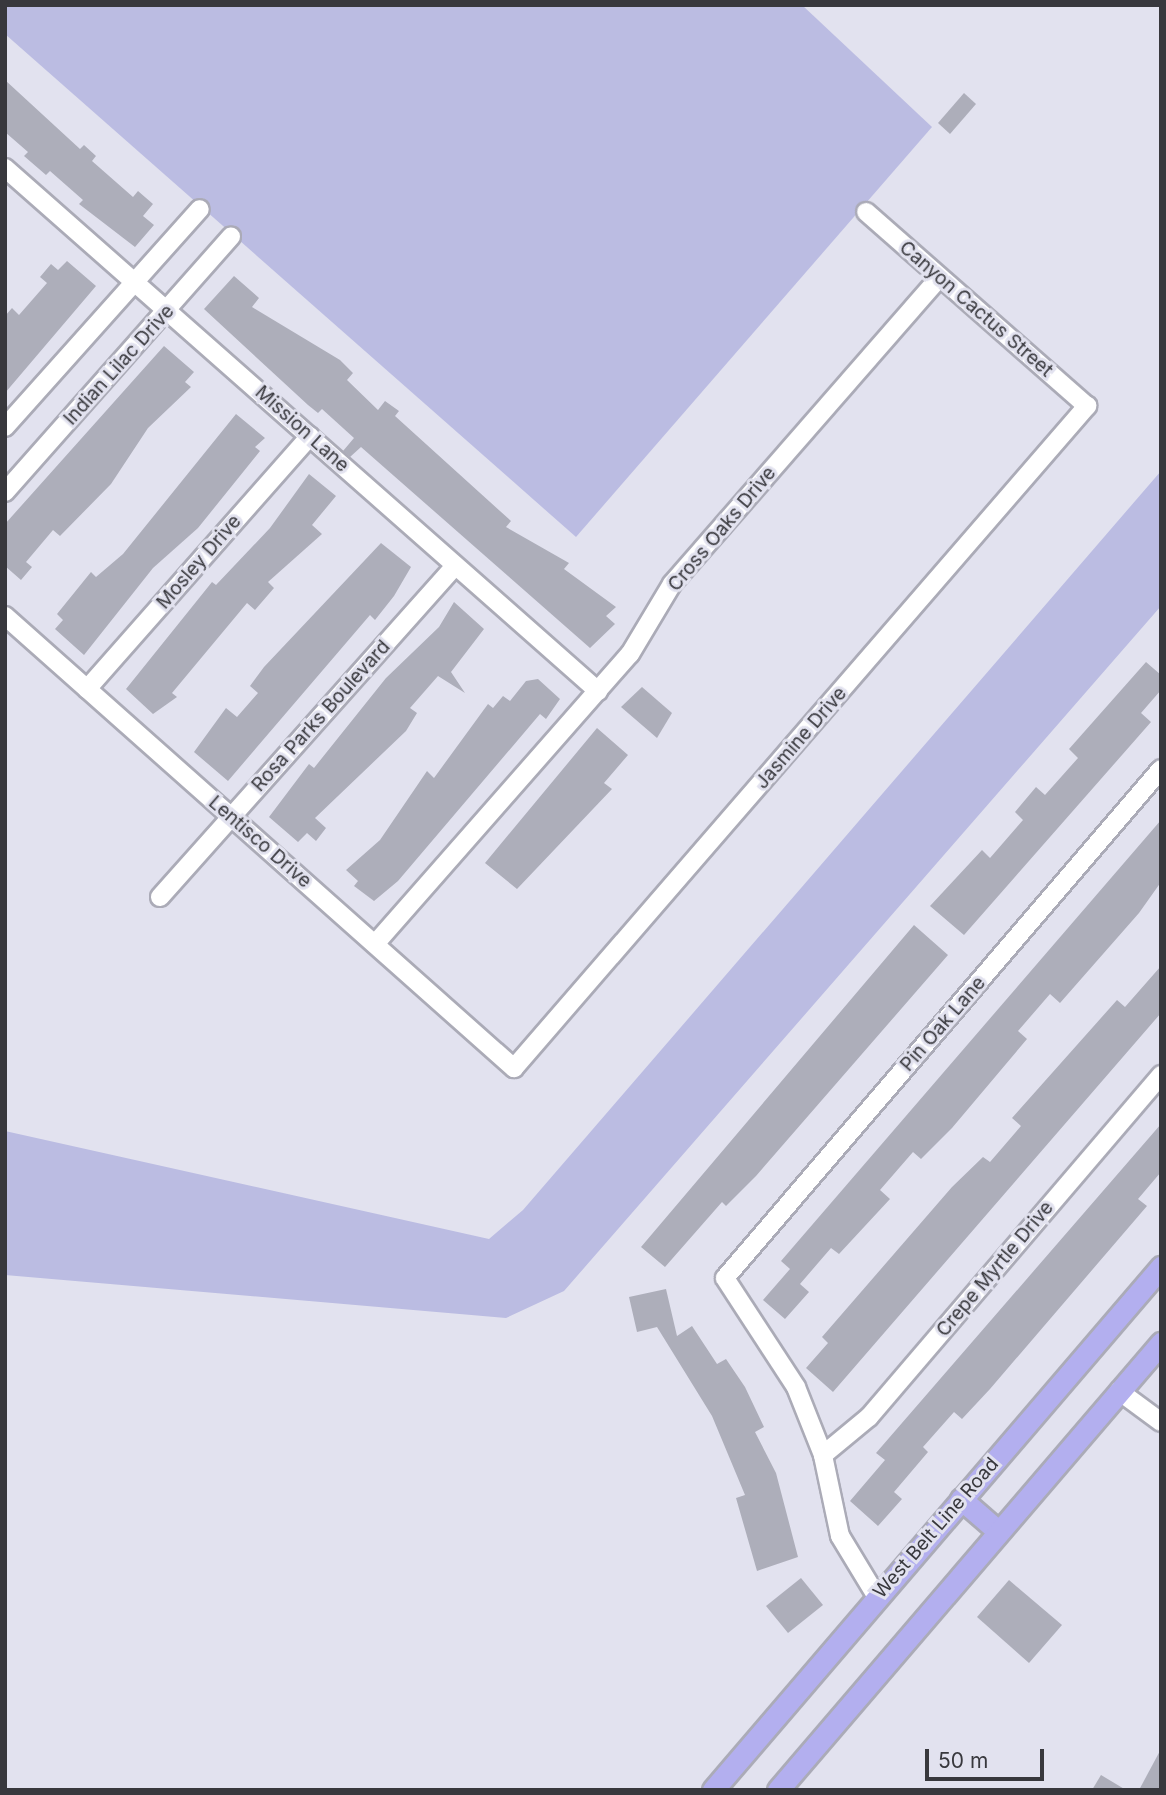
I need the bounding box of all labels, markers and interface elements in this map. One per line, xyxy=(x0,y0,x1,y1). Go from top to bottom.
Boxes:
street label: Canyon Cactus Street xyxy=(895,236,1057,382)
street label: Indian Lilac Drive xyxy=(59,300,179,430)
street label: Mission Lane xyxy=(250,381,354,477)
street label: Cross Oaks Drive xyxy=(663,462,781,596)
street label: Mosley Drive xyxy=(152,510,246,614)
street label: Rosa Parks Boulevard xyxy=(247,636,395,796)
street label: Jasmine Drive xyxy=(751,682,851,794)
street label: Lentisco Drive xyxy=(204,791,316,893)
street label: Pin Oak Lane xyxy=(896,972,990,1076)
street label: Crepe Myrtle Drive xyxy=(932,1197,1058,1341)
street label: West Belt Line Road xyxy=(869,1453,1003,1603)
scale bar xyxy=(928,1736,1047,1780)
text: 50 m xyxy=(938,1748,988,1773)

